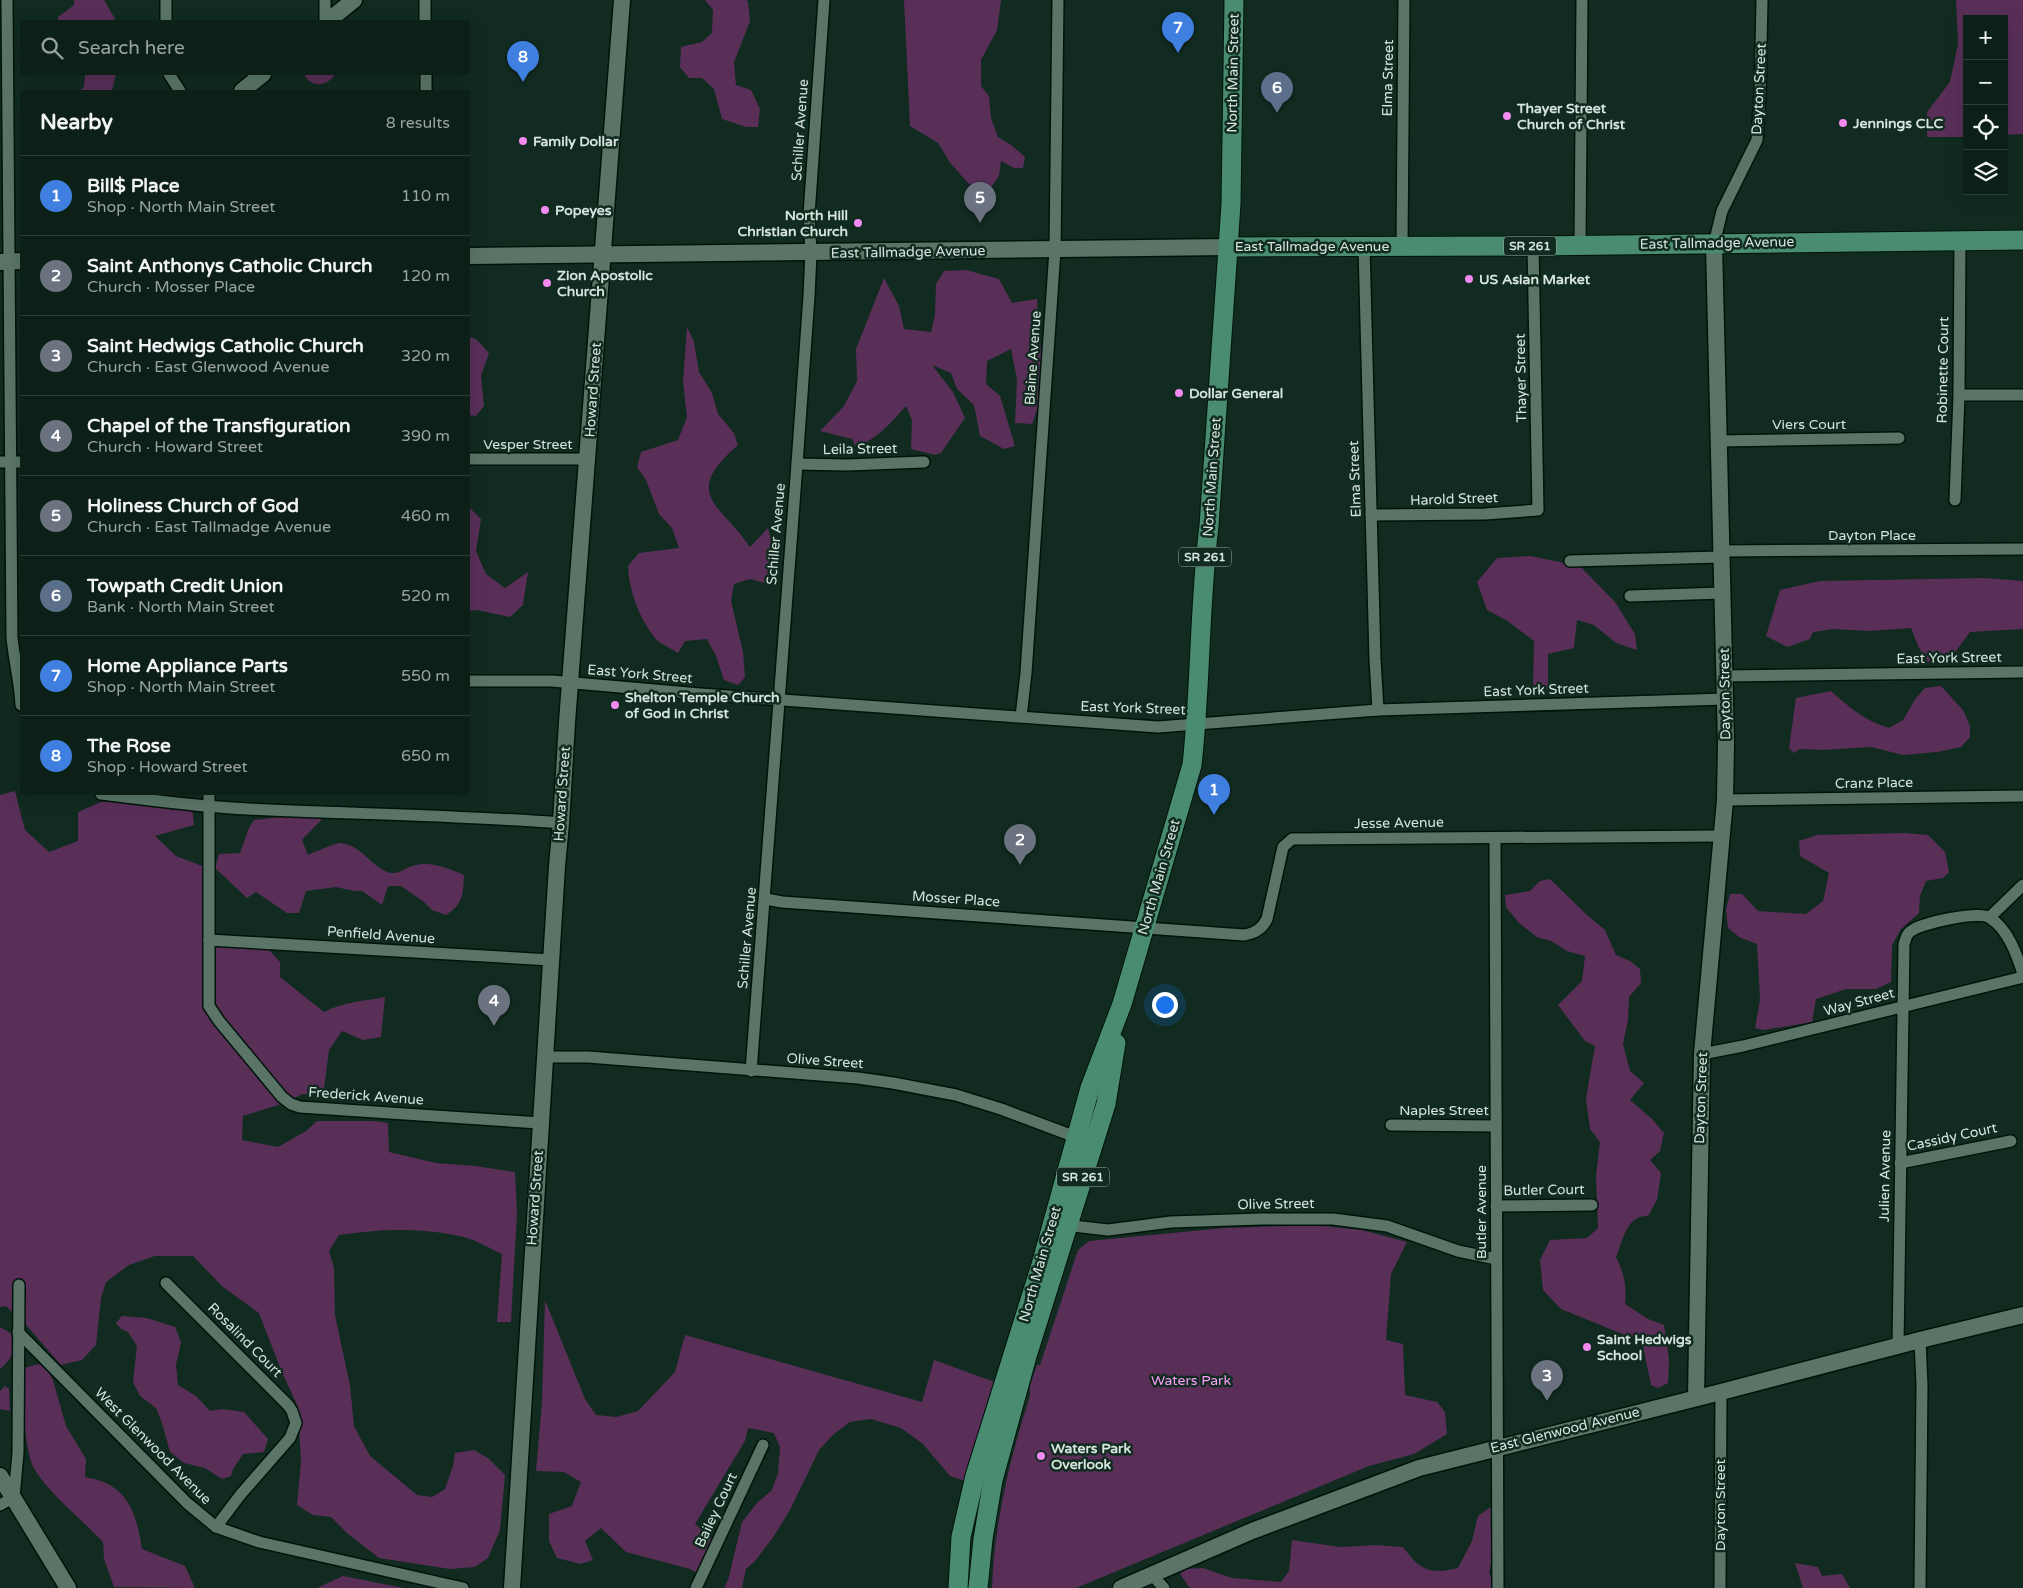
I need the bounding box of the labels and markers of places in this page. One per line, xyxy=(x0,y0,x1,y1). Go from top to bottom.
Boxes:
pin: 7 xyxy=(1162,12,1194,53)
pin: 8 xyxy=(507,41,539,82)
pin: 6 xyxy=(1261,72,1293,113)
place label: Thayer Street Church of Christ xyxy=(1516,100,1626,133)
marker: Thayer Street Church of Christ xyxy=(1501,110,1513,122)
place label: Jennings CLC xyxy=(1852,115,1943,132)
marker: Jennings CLC xyxy=(1837,117,1849,129)
place label: Family Dollar xyxy=(533,133,619,150)
marker: Family Dollar xyxy=(517,135,529,147)
pin: 5 xyxy=(964,182,996,223)
place label: Popeyes xyxy=(555,202,612,219)
marker: Popeyes xyxy=(539,204,551,216)
place label: North Hill Christian Church xyxy=(737,207,848,240)
marker: North Hill Christian Church xyxy=(852,217,864,229)
place label: Zion Apostolic Church xyxy=(557,267,653,300)
place label: US Asian Market xyxy=(1479,271,1591,288)
marker: US Asian Market xyxy=(1463,273,1475,285)
marker: Zion Apostolic Church xyxy=(541,277,553,289)
place label: Dollar General xyxy=(1189,385,1283,402)
marker: Dollar General xyxy=(1173,387,1185,399)
place label: Shelton Temple Church of God in Christ xyxy=(625,689,780,722)
marker: Shelton Temple Church of God in Christ xyxy=(609,699,621,711)
pin: 1 xyxy=(1198,774,1230,815)
pin: 2 xyxy=(1004,824,1036,865)
pin: 4 xyxy=(478,985,510,1026)
place label: Saint Hedwigs School xyxy=(1597,1331,1692,1364)
marker: Saint Hedwigs School xyxy=(1581,1341,1593,1353)
pin: 3 xyxy=(1531,1360,1563,1401)
place label: Waters Park Overlook xyxy=(1051,1440,1131,1473)
marker: Waters Park Overlook xyxy=(1035,1450,1047,1462)

